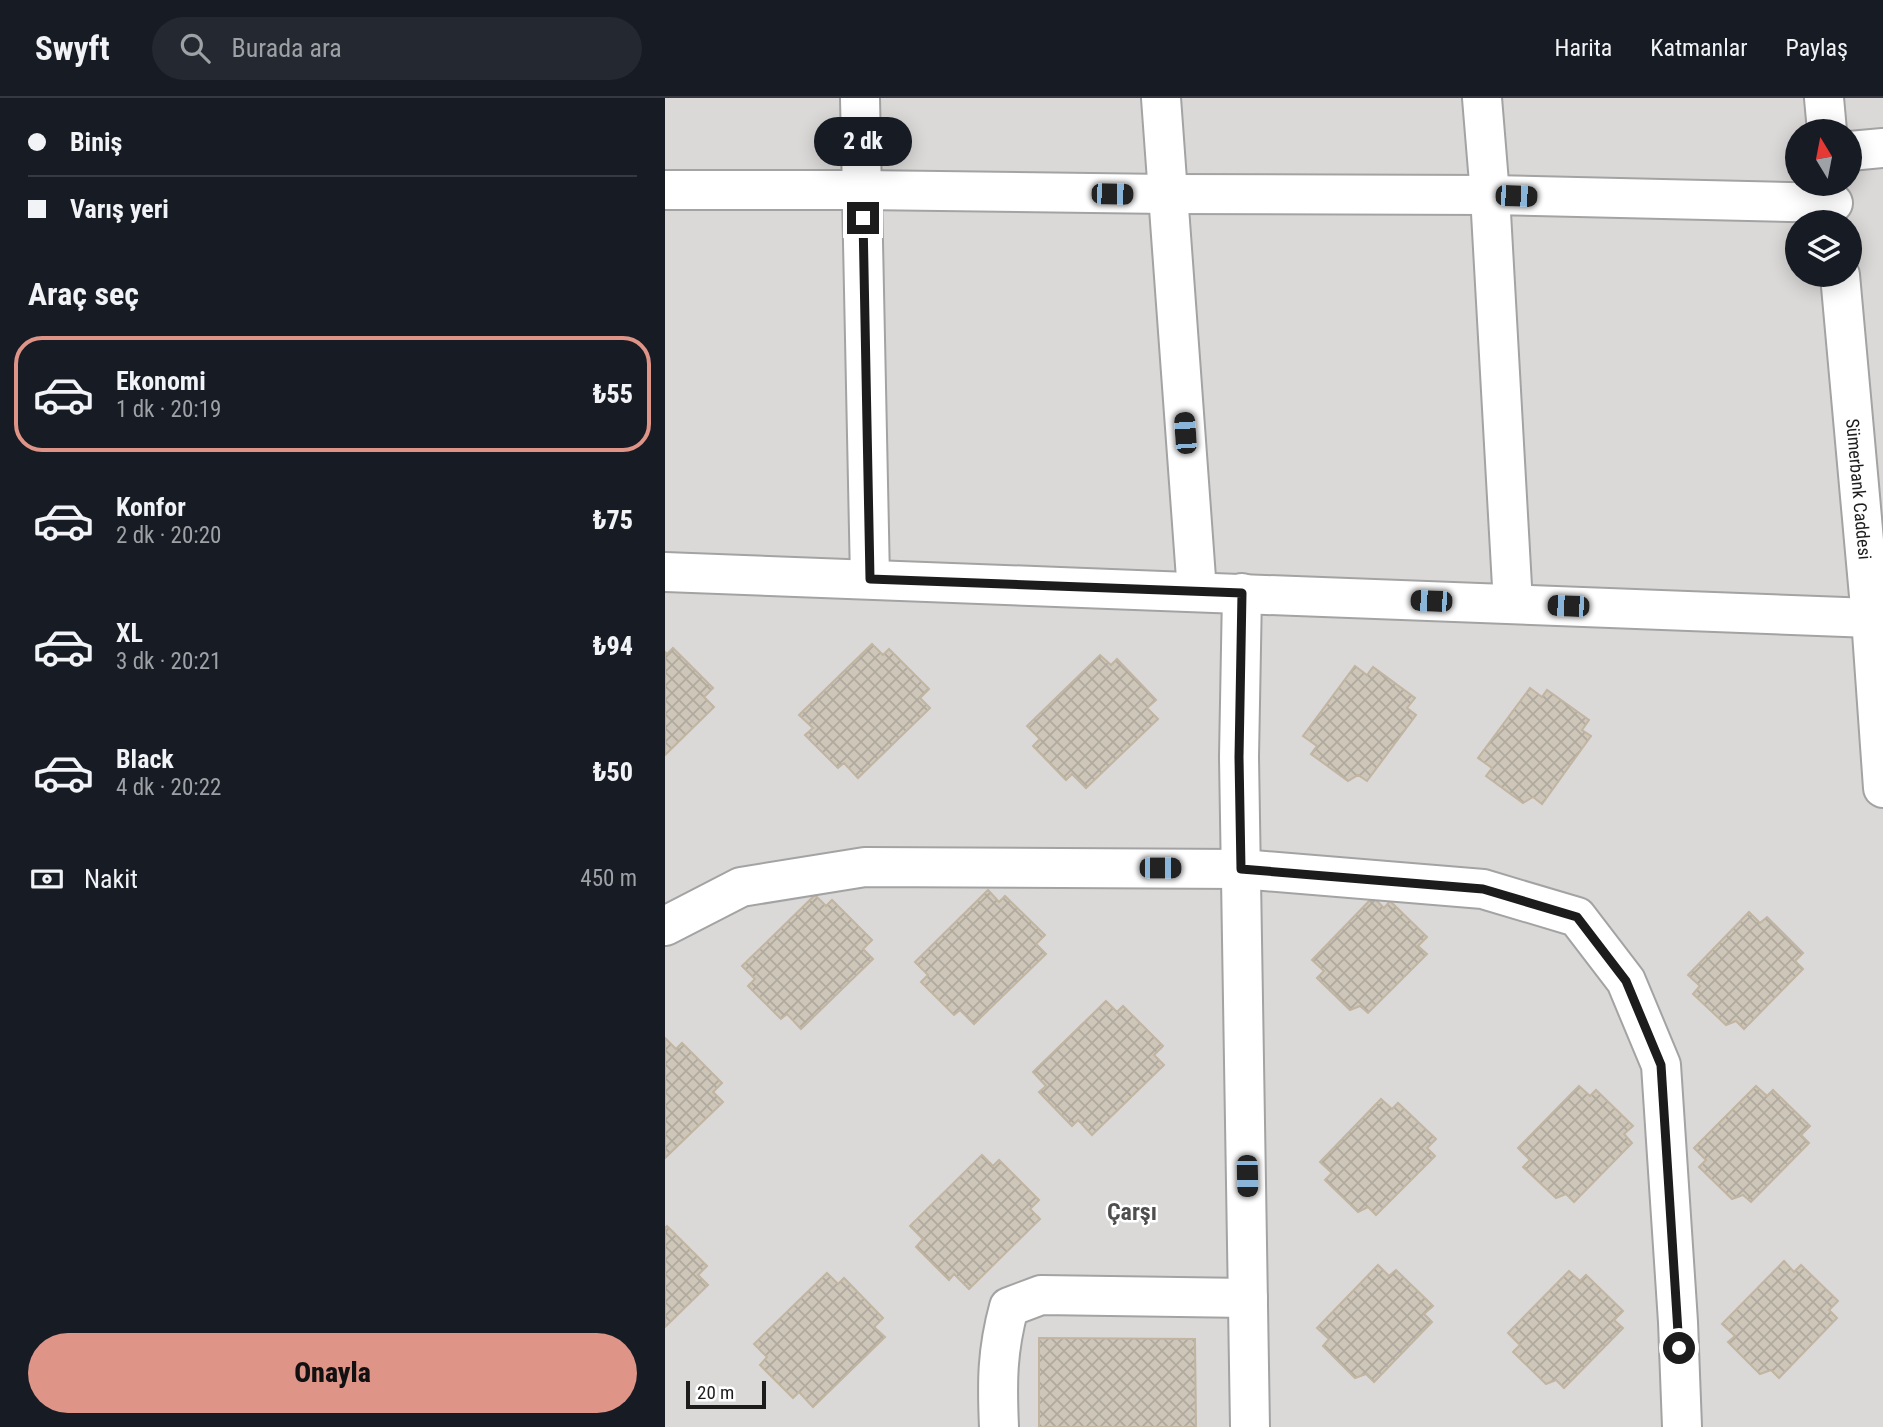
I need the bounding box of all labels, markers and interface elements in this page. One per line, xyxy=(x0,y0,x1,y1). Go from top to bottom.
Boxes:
search box xyxy=(152,17,642,80)
text: Swyft xyxy=(35,29,110,68)
icon: search xyxy=(176,29,214,67)
text: Burada ara xyxy=(232,33,342,63)
text: Harita xyxy=(1555,34,1612,62)
text: Katmanlar xyxy=(1650,34,1748,62)
text: Paylaş xyxy=(1786,34,1848,62)
callout: 2 dk xyxy=(814,116,912,166)
north arrow xyxy=(1785,119,1862,196)
map controls xyxy=(1785,119,1862,287)
text: Biniş xyxy=(70,127,122,157)
text: 2 dk xyxy=(843,128,883,155)
car xyxy=(1091,183,1134,205)
car xyxy=(1495,185,1538,207)
text: Varış yeri xyxy=(70,194,169,224)
route end xyxy=(847,202,879,234)
button: layers xyxy=(1785,210,1862,287)
text: Araç seç xyxy=(28,275,139,313)
icon: car xyxy=(32,363,95,426)
text: Ekonomi xyxy=(116,366,206,396)
text: ₺55 xyxy=(592,379,633,409)
text: 1 dk · 20:19 xyxy=(116,396,221,423)
car xyxy=(1174,411,1197,455)
street label: Sümerbank Caddesi xyxy=(1843,418,1876,561)
icon: car xyxy=(32,489,95,552)
text: Konfor xyxy=(116,492,186,522)
text: ₺75 xyxy=(592,505,633,535)
text: 2 dk · 20:20 xyxy=(116,522,221,549)
car xyxy=(1410,590,1453,612)
car xyxy=(1547,595,1590,617)
icon: car xyxy=(32,615,95,678)
text: XL xyxy=(116,618,143,648)
text: ₺94 xyxy=(592,631,633,661)
text: 3 dk · 20:21 xyxy=(116,648,221,675)
icon: car xyxy=(32,741,95,804)
text: Black xyxy=(116,744,174,774)
text: ₺50 xyxy=(592,757,633,787)
text: 4 dk · 20:22 xyxy=(116,774,221,801)
car xyxy=(1140,858,1182,879)
icon: cash xyxy=(28,860,66,898)
text: Nakit xyxy=(84,864,138,894)
text: 450 m xyxy=(580,865,637,892)
car xyxy=(1237,1155,1258,1197)
district label: Çarşı xyxy=(1107,1198,1157,1226)
route start xyxy=(1663,1332,1695,1364)
button: Onayla xyxy=(28,1333,637,1413)
scale bar xyxy=(686,1378,767,1410)
text: 20 m xyxy=(697,1381,734,1404)

